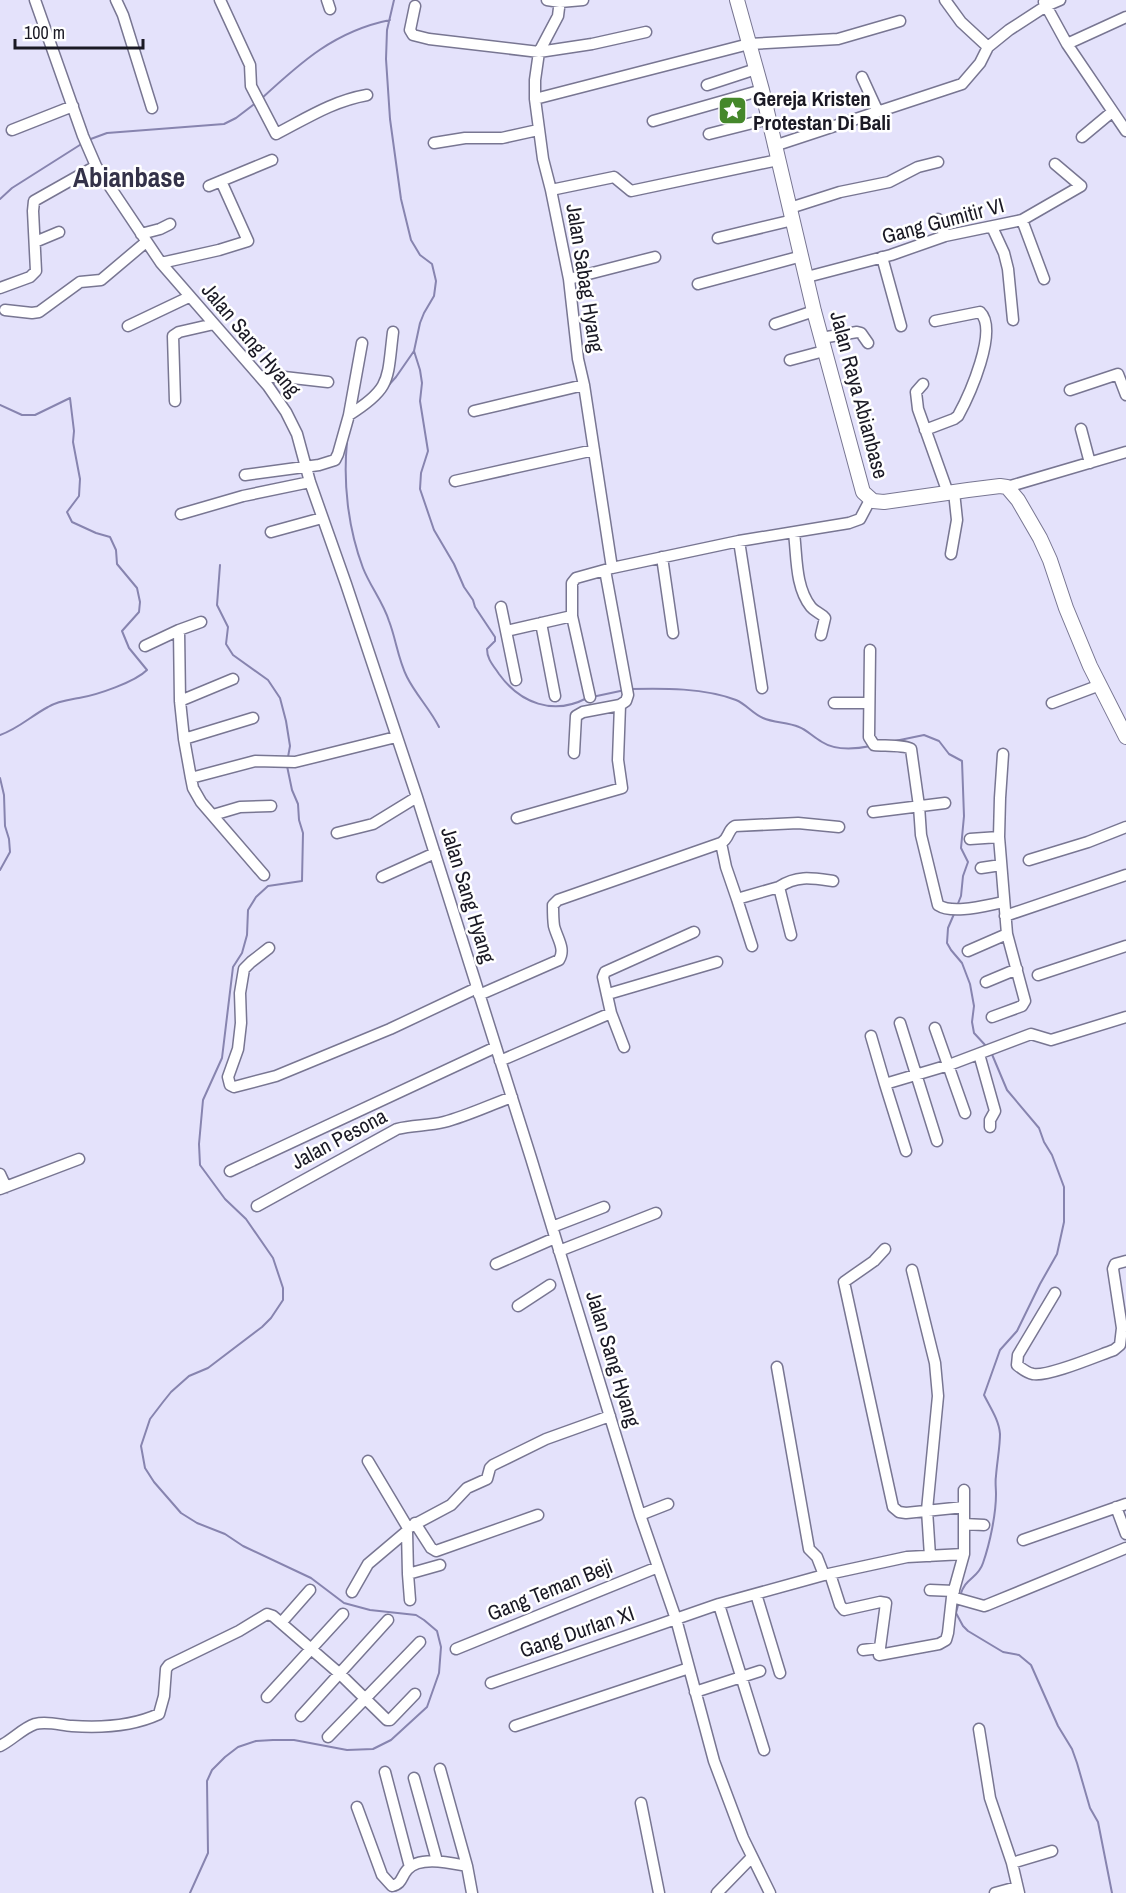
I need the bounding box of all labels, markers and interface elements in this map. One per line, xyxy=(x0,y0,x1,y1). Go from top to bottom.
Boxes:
scale bar xyxy=(15,12,142,50)
text: 100 m xyxy=(24,20,65,45)
place label: Gereja Kristen Protestan Di Bali xyxy=(753,84,891,137)
place icon: Gereja Kristen Protestan Di Bali xyxy=(716,95,748,127)
district label: Abianbase xyxy=(73,159,185,195)
street label: Gang Gumitir VI xyxy=(879,190,1007,251)
street label: Jalan Sabag Hyang xyxy=(559,201,612,355)
street label: Jalan Sang Hyang xyxy=(195,276,308,403)
street label: Jalan Raya Abianbase xyxy=(823,308,896,482)
street label: Jalan Sang Hyang xyxy=(434,823,503,967)
street label: Jalan Pesona xyxy=(286,1101,392,1176)
street label: Jalan Sang Hyang xyxy=(579,1287,648,1431)
street label: Gang Teman Beji xyxy=(483,1551,617,1628)
street label: Gang DurIan XI xyxy=(516,1598,638,1665)

